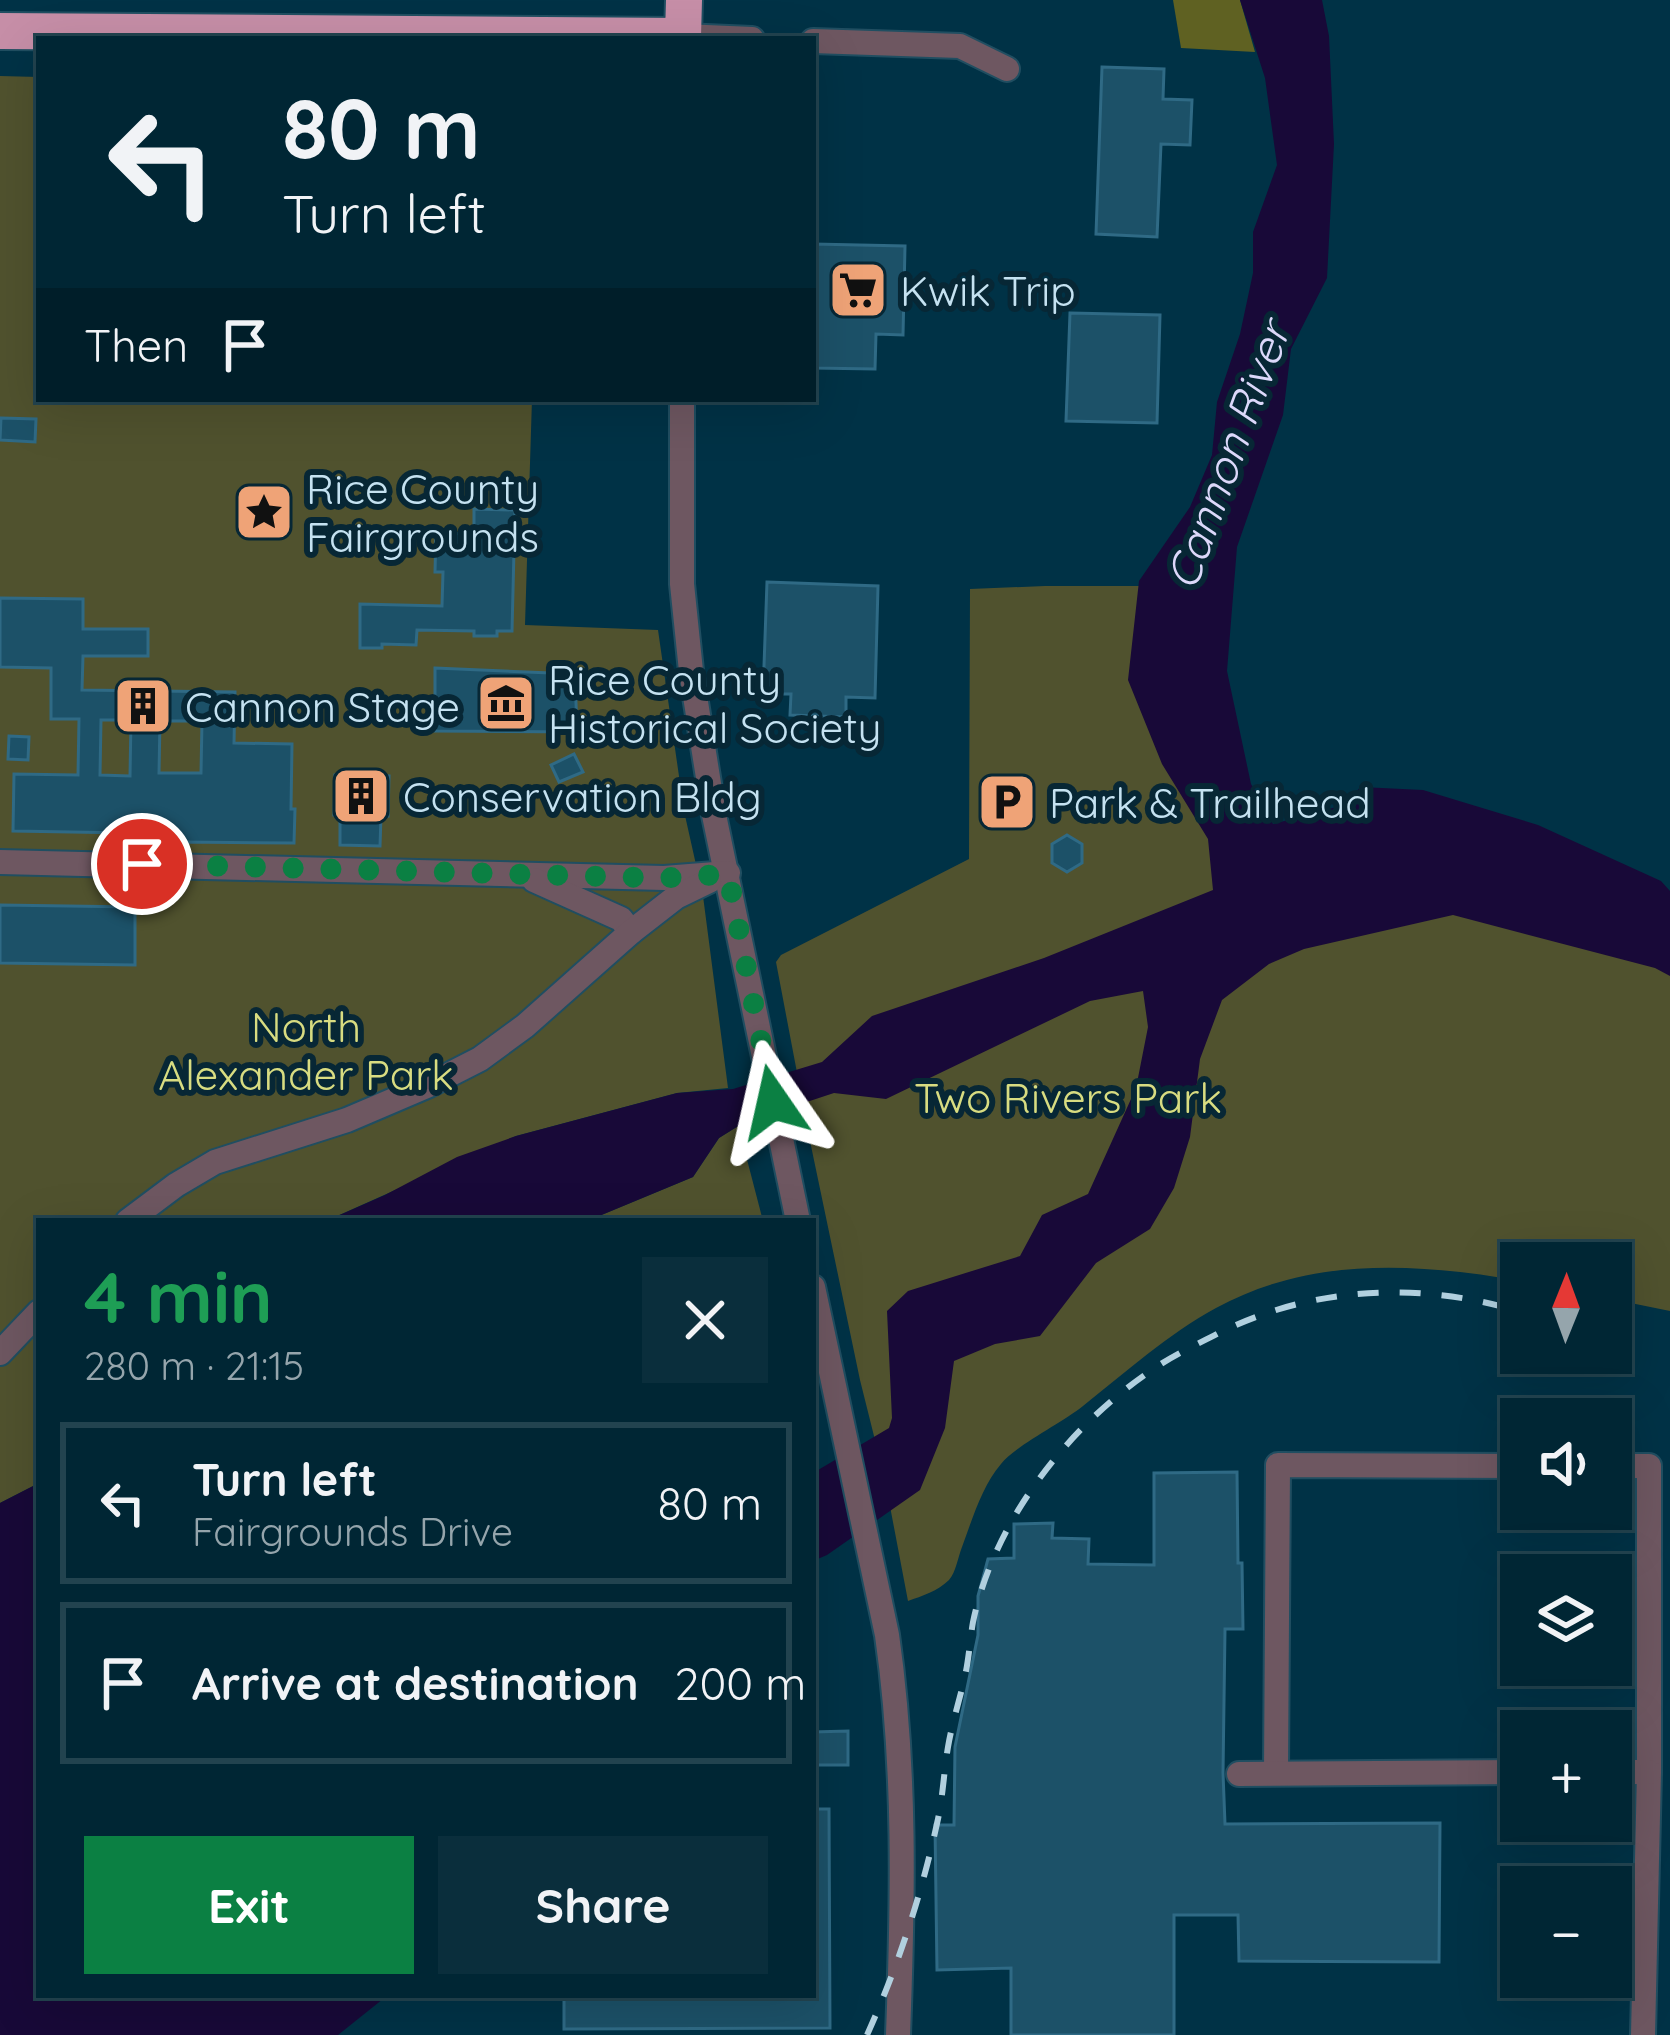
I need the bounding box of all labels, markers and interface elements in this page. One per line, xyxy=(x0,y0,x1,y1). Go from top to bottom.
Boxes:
text: 80 m xyxy=(282,75,481,180)
icon: left xyxy=(84,84,240,240)
text: Turn left xyxy=(282,179,486,247)
supermarket icon: Kwik Trip xyxy=(827,259,889,321)
place label: Kwik Trip xyxy=(900,264,1076,317)
water label: Cannon River xyxy=(1153,308,1303,596)
icon: arrive xyxy=(212,312,278,378)
text: Then xyxy=(84,317,188,373)
place label: Rice County Fairgrounds xyxy=(306,462,539,563)
place icon: Rice County Fairgrounds xyxy=(233,481,295,543)
place label: Rice County Historical Society xyxy=(548,653,881,754)
museum icon: Rice County Historical Society xyxy=(475,672,537,734)
building icon: Cannon Stage xyxy=(112,675,174,737)
place label: Cannon Stage xyxy=(185,680,460,733)
building icon: Conservation Bldg xyxy=(330,765,392,827)
place label: Conservation Bldg xyxy=(403,770,762,823)
parking icon: Park & Trailhead xyxy=(976,771,1038,833)
place label: Park & Trailhead xyxy=(1049,776,1371,829)
pin xyxy=(91,813,193,915)
icon: arrive xyxy=(109,831,175,897)
park label: North Alexander Park xyxy=(158,1000,454,1101)
position arrow xyxy=(710,1039,836,1165)
park label: Two Rivers Park xyxy=(914,1071,1222,1124)
north arrow xyxy=(1500,1242,1632,1374)
map controls xyxy=(1500,1242,1632,1998)
text: 4 min xyxy=(84,1251,273,1341)
button: close xyxy=(642,1257,768,1383)
text: 280 m · 21:15 xyxy=(84,1341,304,1390)
button: sound xyxy=(1500,1398,1632,1530)
text: Turn left xyxy=(192,1451,377,1507)
icon: left xyxy=(90,1470,156,1536)
text: 80 m xyxy=(658,1475,762,1531)
text: Fairgrounds Drive xyxy=(192,1507,513,1556)
button: layers xyxy=(1500,1554,1632,1686)
icon: arrive xyxy=(90,1650,156,1716)
text: Arrive at destination xyxy=(192,1655,638,1711)
text: 200 m xyxy=(674,1655,806,1711)
button: + xyxy=(1500,1710,1632,1842)
button: Exit xyxy=(84,1836,414,1974)
button: Share xyxy=(438,1836,768,1974)
button: − xyxy=(1500,1866,1632,1998)

